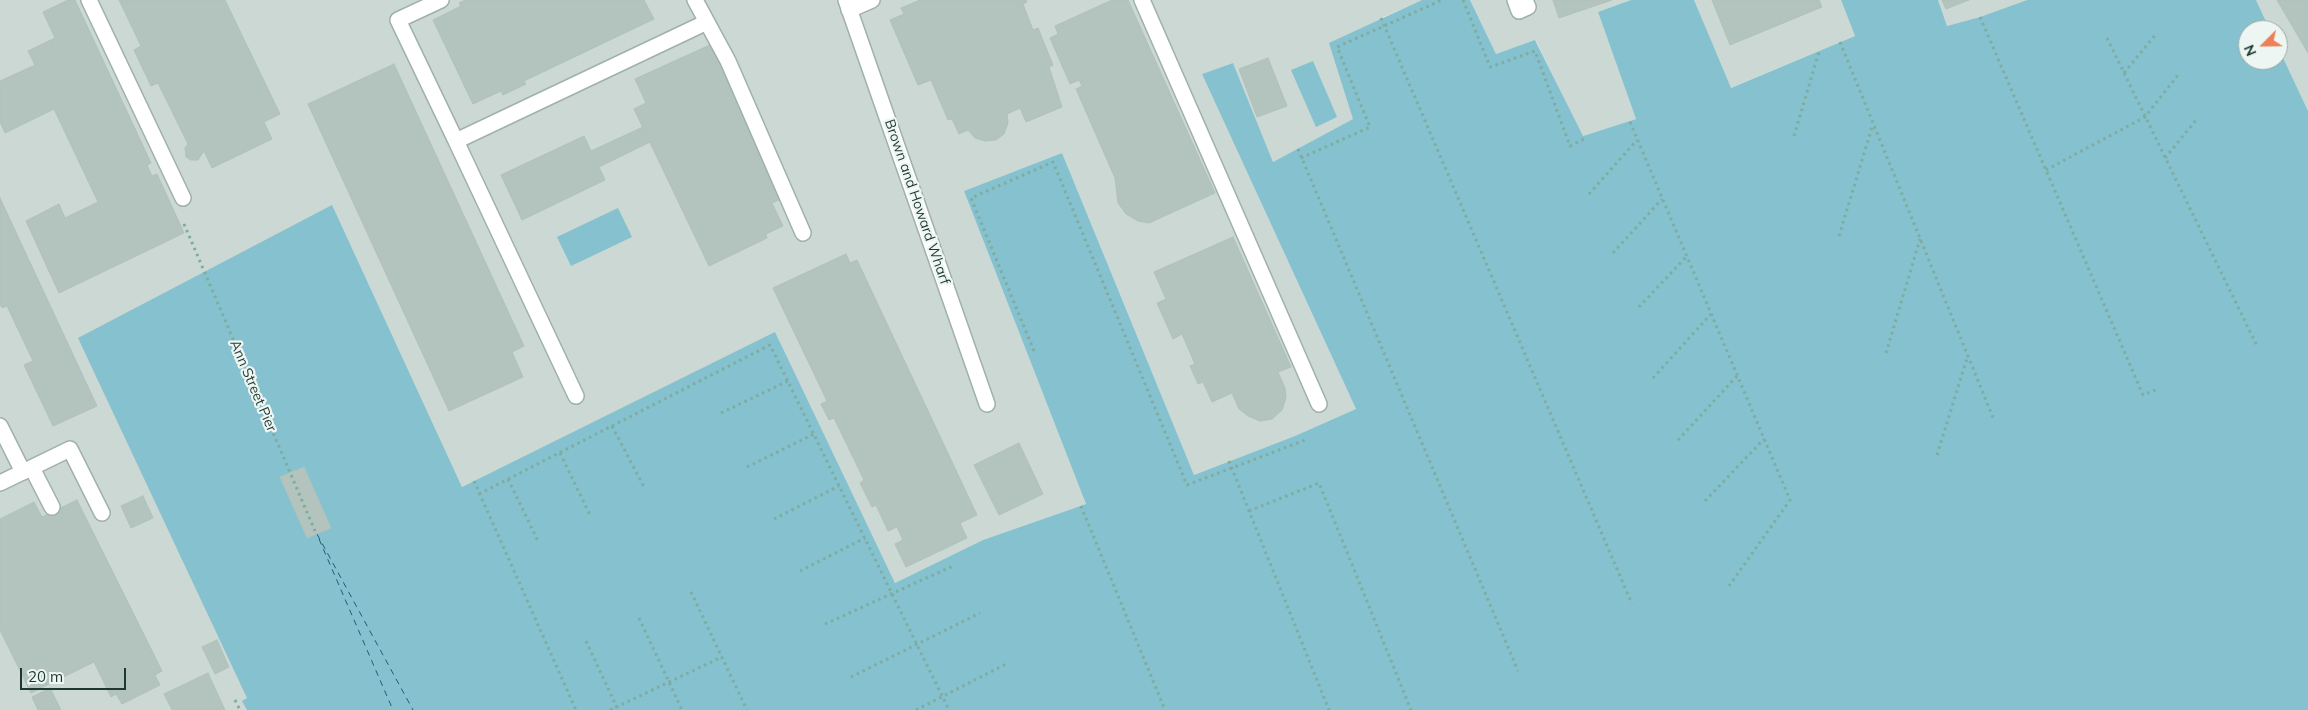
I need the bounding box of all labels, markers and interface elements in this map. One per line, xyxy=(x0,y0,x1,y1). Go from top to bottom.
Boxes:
north arrow xyxy=(2238,20,2288,70)
text: N xyxy=(2240,42,2260,59)
street label: Brown and Howard Wharf xyxy=(881,117,953,287)
street label: Ann Street Pier xyxy=(226,338,280,434)
scale bar xyxy=(22,658,129,690)
text: 20 m xyxy=(28,667,63,686)

